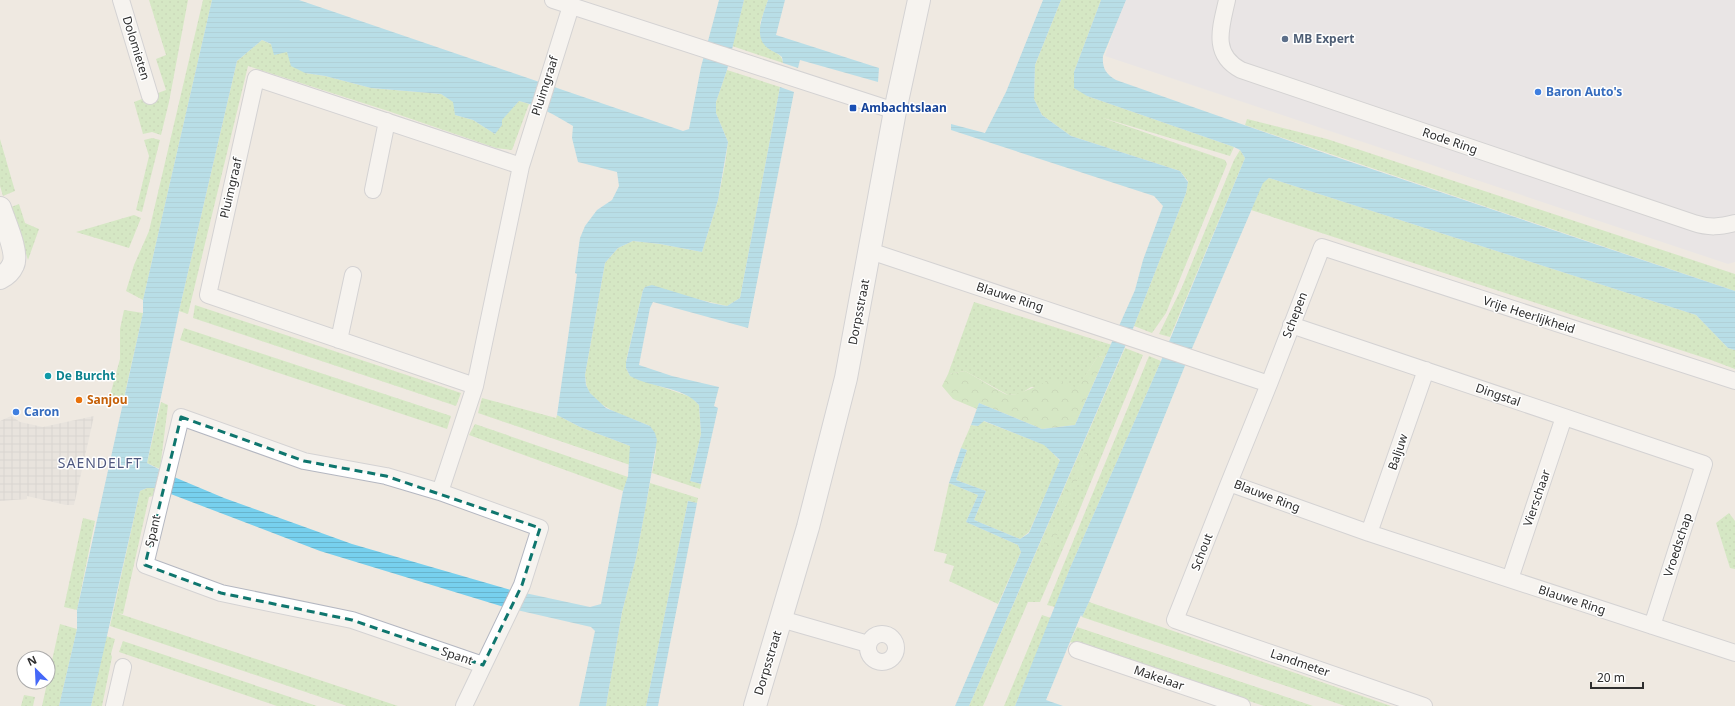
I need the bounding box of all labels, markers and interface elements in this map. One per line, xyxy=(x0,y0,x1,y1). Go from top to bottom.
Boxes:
street label: Dolomieten xyxy=(119,14,154,82)
place label: MB Expert xyxy=(1293,30,1354,47)
marker: MB Expert xyxy=(1280,34,1290,44)
street label: Pluimgraaf xyxy=(527,53,562,118)
place label: Baron Auto's xyxy=(1546,83,1622,100)
marker: Baron Auto's xyxy=(1533,87,1543,97)
place label: Ambachtslaan xyxy=(861,99,947,116)
marker: Ambachtslaan xyxy=(848,103,858,113)
street label: Rode Ring xyxy=(1420,123,1480,158)
street label: Pluimgraaf xyxy=(215,155,246,220)
street label: Dorpsstraat xyxy=(844,277,873,346)
street label: Blauwe Ring xyxy=(974,278,1046,315)
street label: Schepen xyxy=(1278,289,1311,340)
street label: Vrije Heerlijkheid xyxy=(1481,292,1577,337)
place label: De Burcht xyxy=(56,367,115,384)
marker: De Burcht xyxy=(43,371,53,381)
street label: Dingstal xyxy=(1473,379,1523,410)
place label: Sanjou xyxy=(87,391,127,408)
marker: Sanjou xyxy=(74,395,84,405)
place label: Caron xyxy=(24,403,59,420)
marker: Caron xyxy=(11,407,21,417)
street label: Baljuw xyxy=(1383,431,1412,472)
district label: SAENDELFT xyxy=(58,453,142,472)
street label: Vierschaar xyxy=(1519,467,1554,529)
street label: Blauwe Ring xyxy=(1232,475,1303,516)
street label: Vroedschap xyxy=(1659,511,1696,579)
street label: Spant xyxy=(141,513,165,549)
street label: Schout xyxy=(1187,530,1217,573)
street label: Blauwe Ring xyxy=(1536,581,1608,618)
street label: Dorpsstraat xyxy=(750,628,786,697)
street label: Spant xyxy=(439,642,476,669)
street label: Landmeter xyxy=(1268,644,1332,681)
north arrow xyxy=(16,650,56,690)
text: N xyxy=(25,652,39,669)
street label: Makelaar xyxy=(1132,661,1187,694)
scale bar xyxy=(1591,664,1643,690)
text: 20 m xyxy=(1597,669,1625,686)

